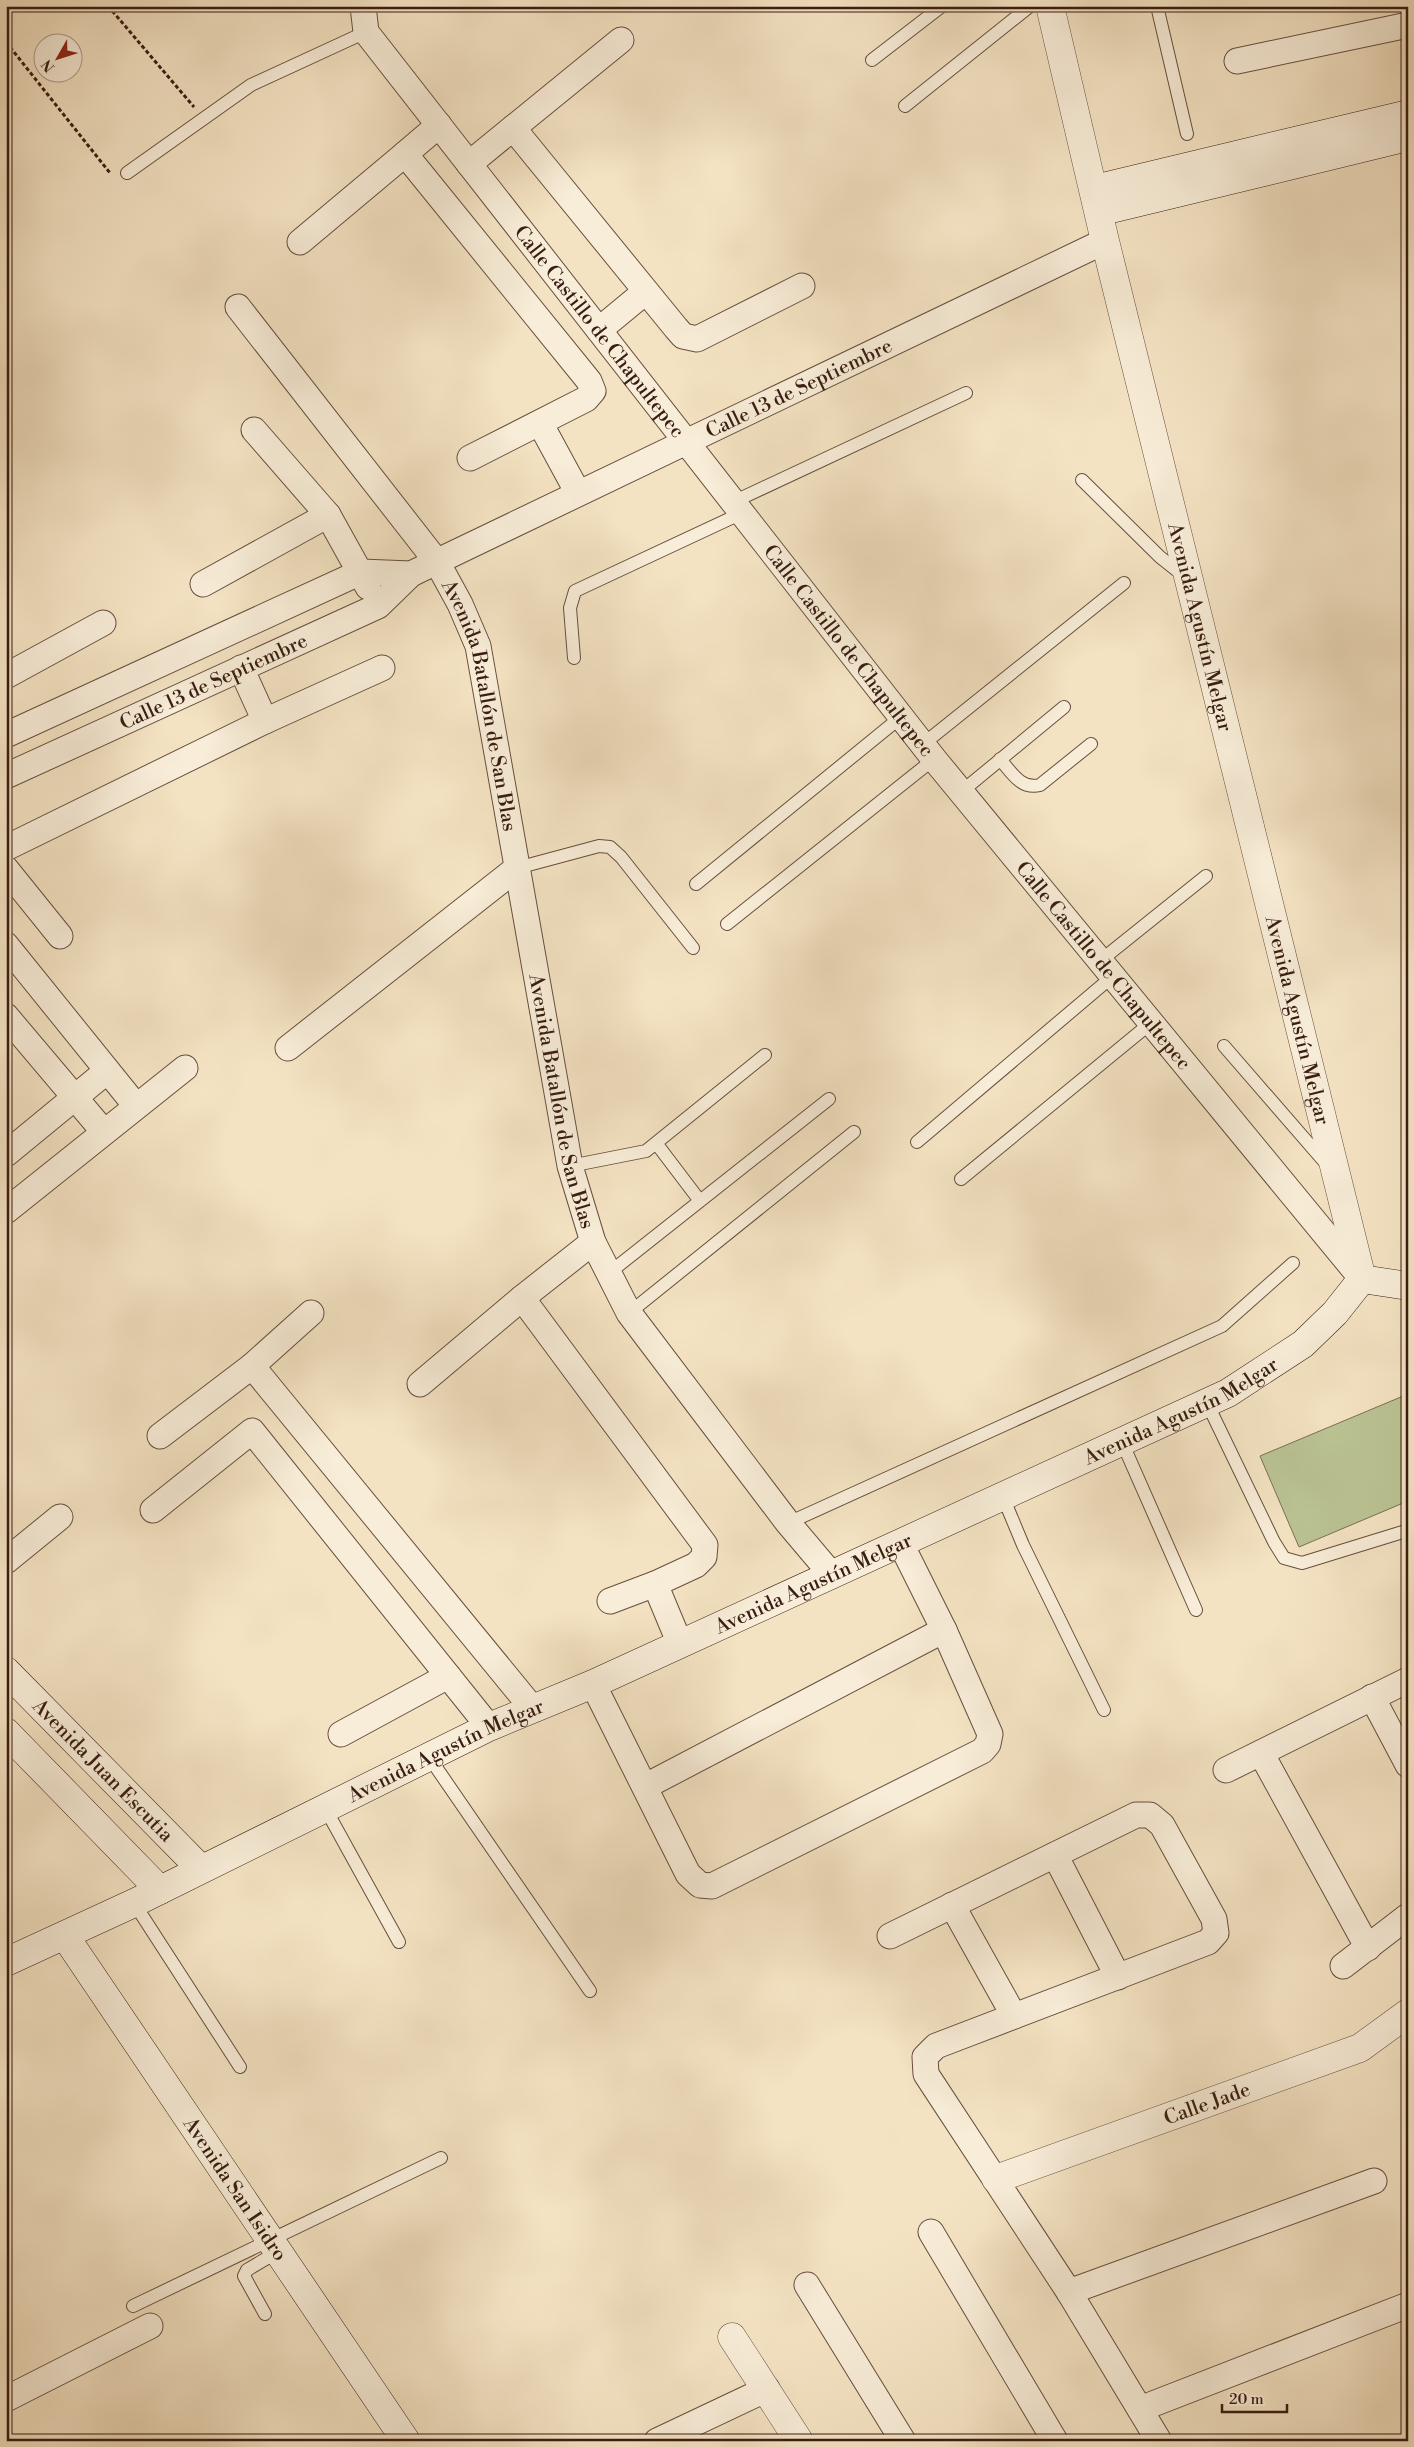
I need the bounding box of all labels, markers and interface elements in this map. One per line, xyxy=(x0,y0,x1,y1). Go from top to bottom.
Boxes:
north arrow xyxy=(32,32,82,82)
text: N xyxy=(38,56,59,76)
street label: Calle Castillo de Chapultepec xyxy=(508,221,689,443)
street label: Calle 13 de Septiembre xyxy=(702,334,897,445)
street label: Avenida Agustín Melgar xyxy=(1161,519,1237,735)
street label: Calle Castillo de Chapultepec xyxy=(757,540,939,763)
street label: Avenida Batallón de San Blas xyxy=(435,575,522,833)
street label: Calle 13 de Septiembre xyxy=(116,629,312,736)
street label: Calle Castillo de Chapultepec xyxy=(1010,857,1196,1076)
street label: Avenida Agustín Melgar xyxy=(1258,913,1334,1128)
street label: Avenida Batallón de San Blas xyxy=(522,971,599,1232)
street label: Avenida Agustín Melgar xyxy=(1079,1352,1284,1472)
street label: Avenida Agustín Melgar xyxy=(710,1528,917,1641)
street label: Avenida Juan Escutia xyxy=(26,1694,179,1848)
street label: Avenida Agustín Melgar xyxy=(343,1695,548,1809)
street label: Calle Jade xyxy=(1161,2078,1254,2132)
street label: Avenida San Isidro xyxy=(176,2112,292,2266)
scale bar xyxy=(1222,2382,1286,2414)
text: 20 m xyxy=(1229,2390,1264,2409)

